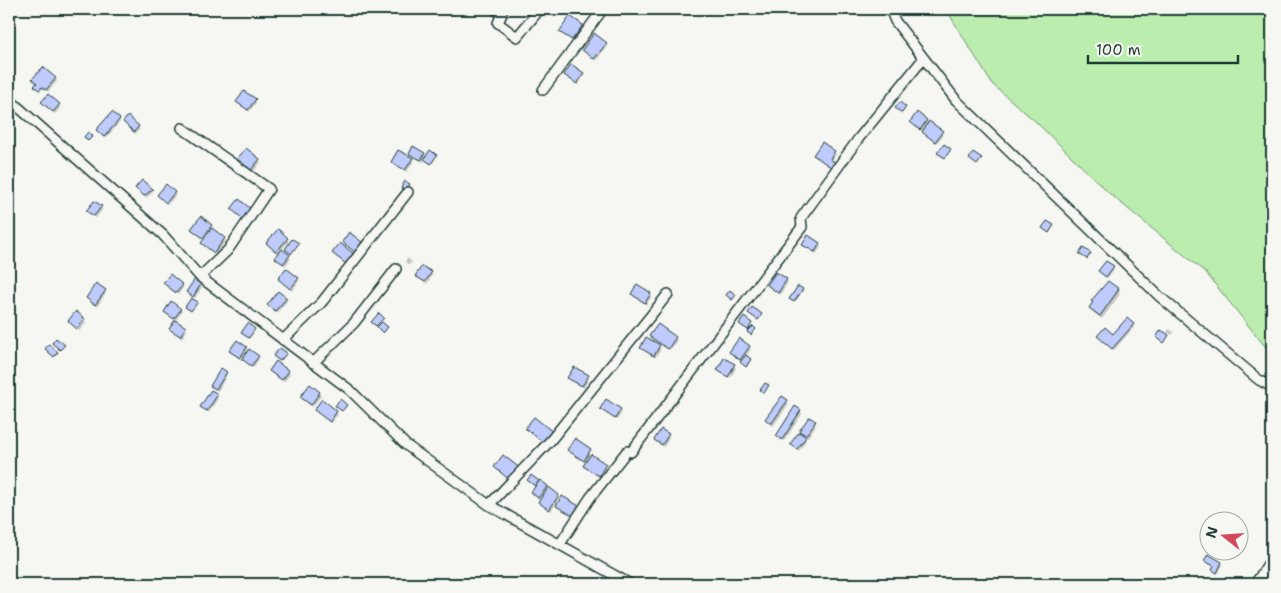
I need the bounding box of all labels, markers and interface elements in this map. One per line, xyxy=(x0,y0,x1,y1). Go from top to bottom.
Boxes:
scale bar xyxy=(1088,32,1238,64)
text: 100 m xyxy=(1096,40,1141,60)
north arrow xyxy=(1198,510,1248,560)
text: N xyxy=(1201,524,1222,540)

